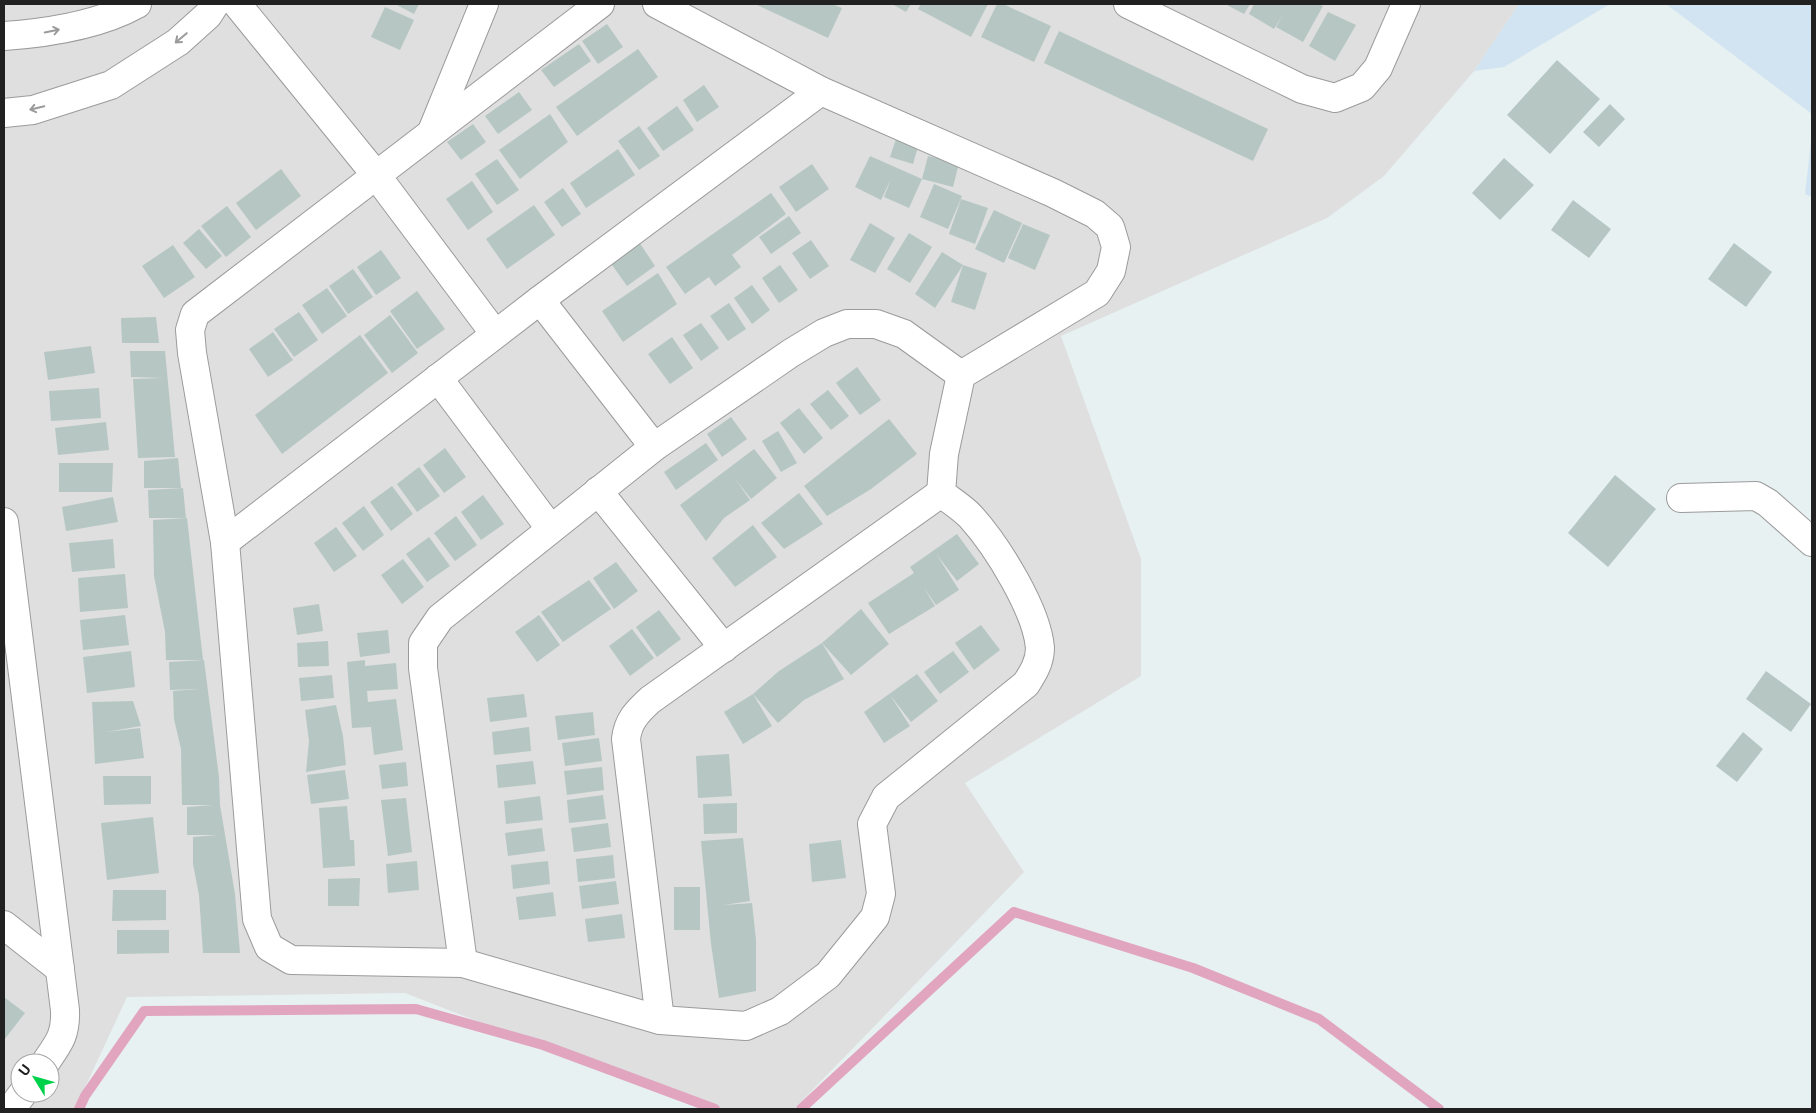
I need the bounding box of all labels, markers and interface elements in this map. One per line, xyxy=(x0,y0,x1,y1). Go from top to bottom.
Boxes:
one-way arrow xyxy=(44,26,60,36)
one-way arrow xyxy=(175,33,188,44)
one-way arrow xyxy=(29,104,45,113)
north arrow xyxy=(10,1053,60,1103)
text: U xyxy=(15,1061,34,1079)

